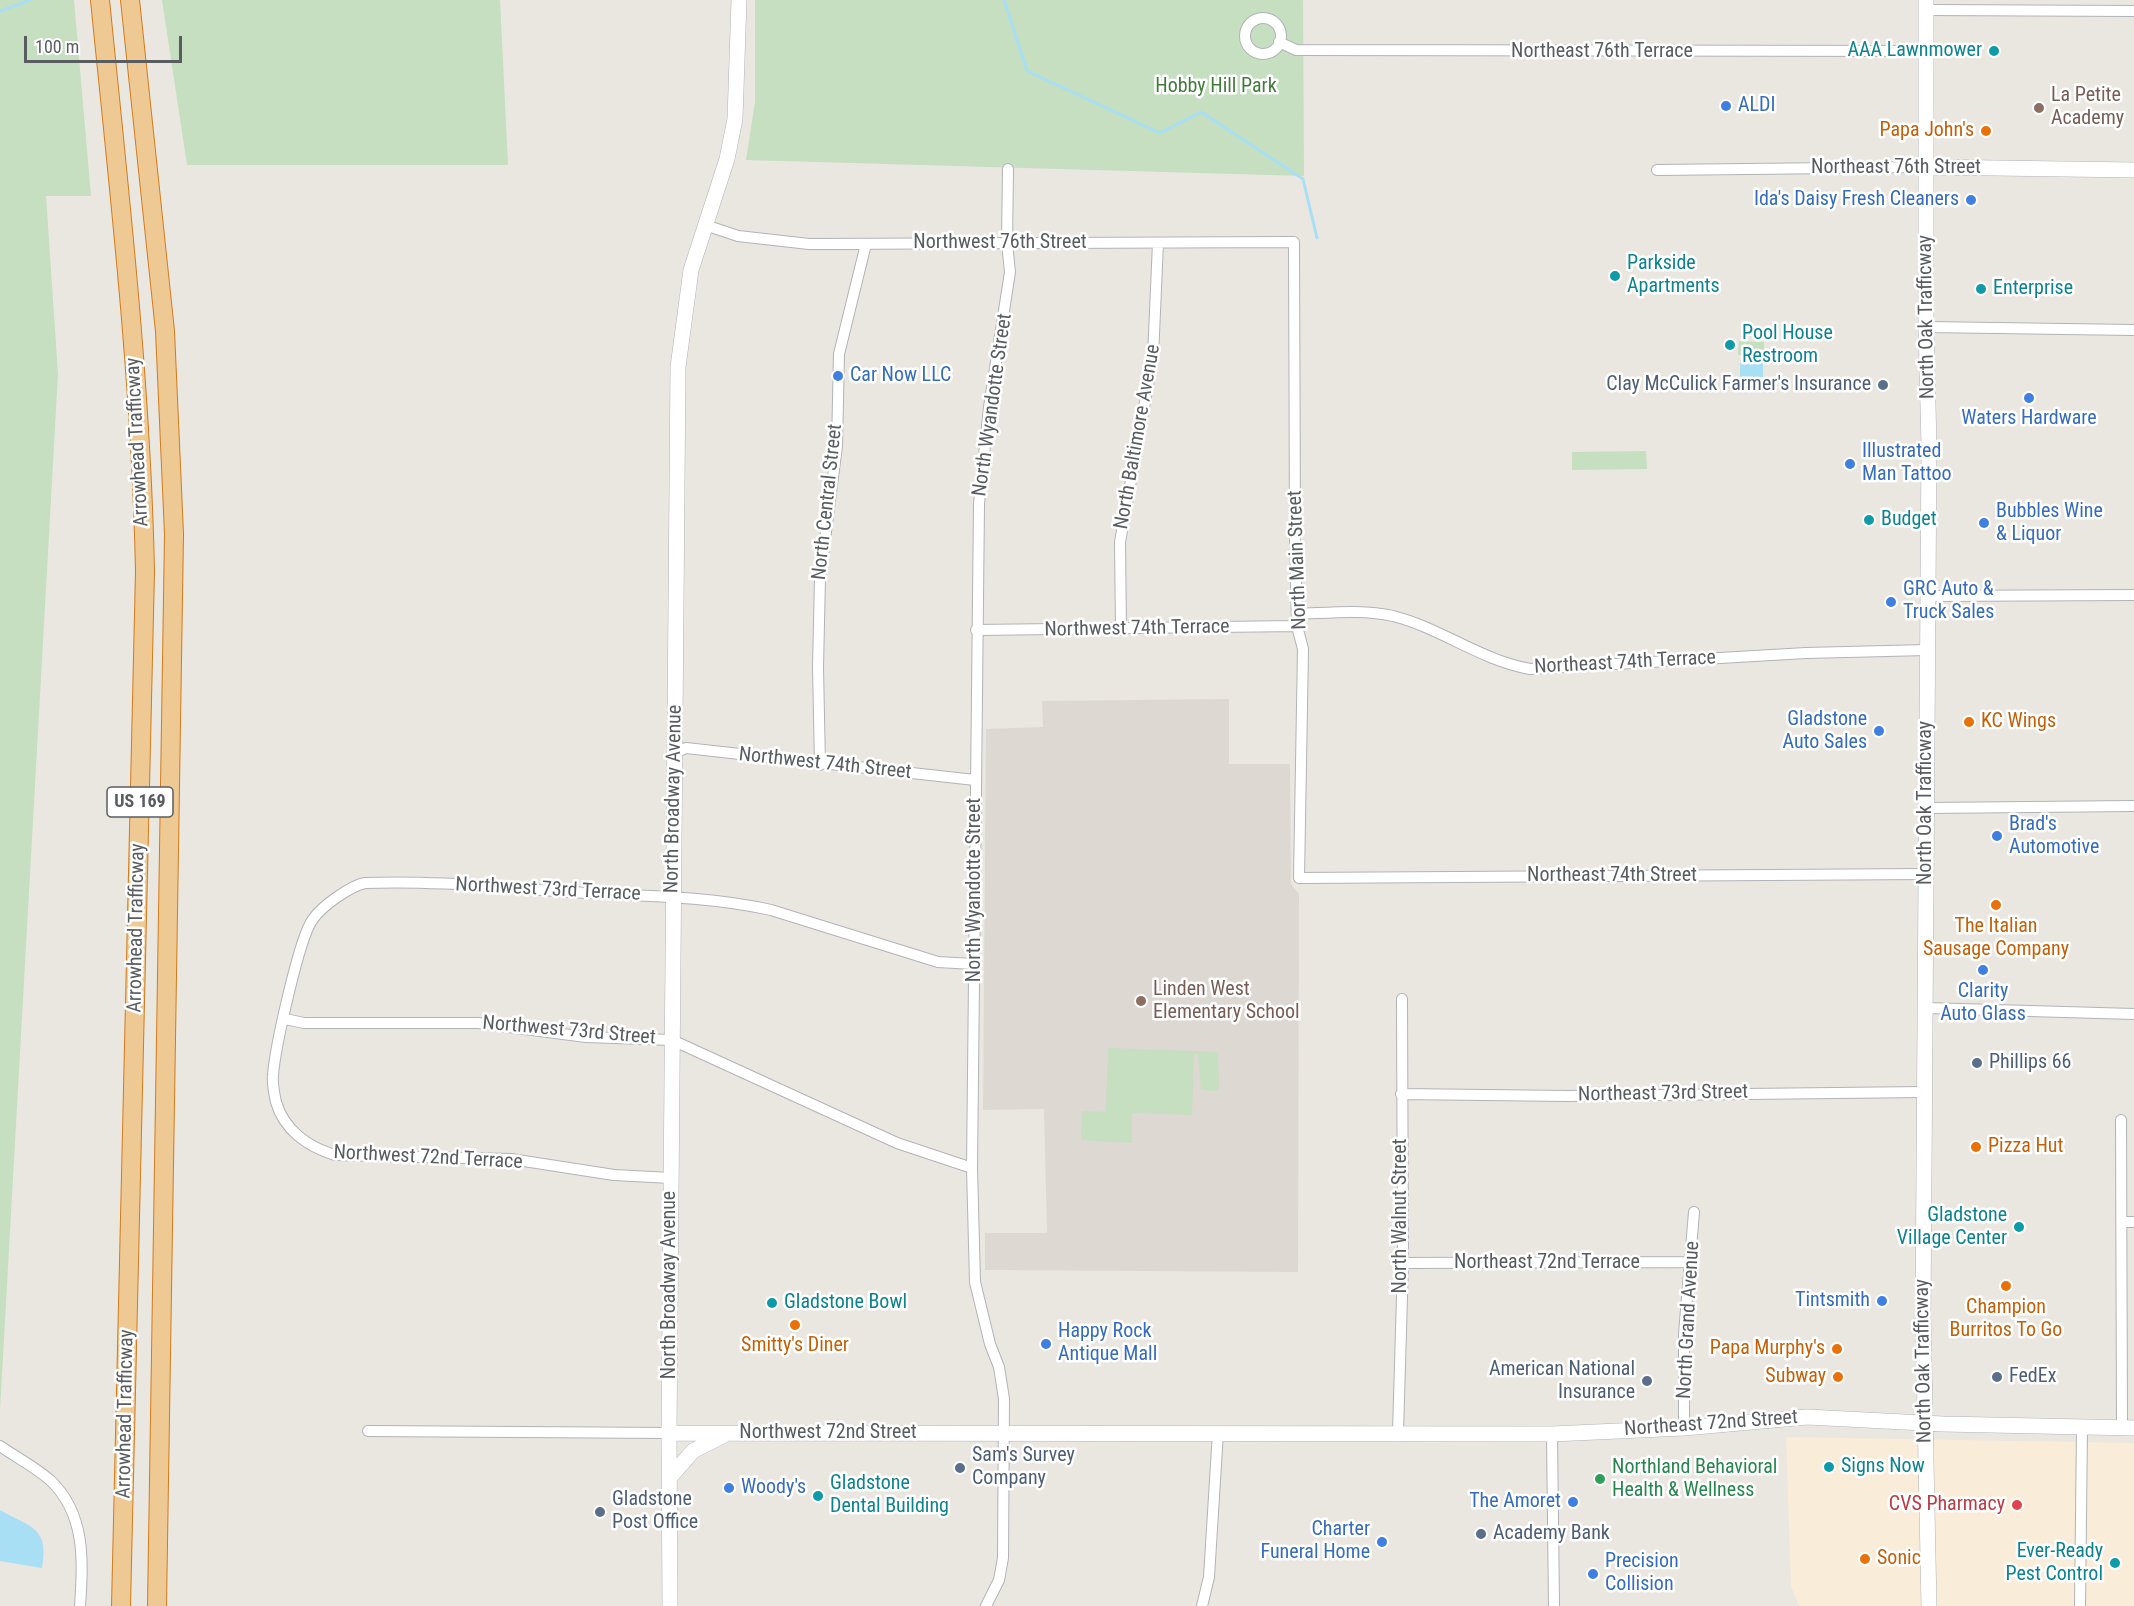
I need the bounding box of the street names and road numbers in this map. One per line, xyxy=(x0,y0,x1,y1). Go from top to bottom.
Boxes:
street label: Northeast 76th Terrace xyxy=(1511,40,1693,64)
street label: Northeast 76th Street xyxy=(1811,156,1981,180)
street label: Northwest 76th Street xyxy=(913,231,1087,255)
street label: North Oak Trafficway xyxy=(1914,235,1940,399)
street label: North Wyandotte Street xyxy=(968,312,1018,498)
street label: North Baltimore Avenue xyxy=(1110,343,1166,531)
street label: Arrowhead Trafficway xyxy=(122,357,154,527)
street label: North Central Street xyxy=(808,423,848,581)
street label: North Main Street xyxy=(1284,490,1312,630)
street label: Northwest 74th Terrace xyxy=(1044,615,1230,643)
street label: Northeast 74th Terrace xyxy=(1534,646,1716,680)
street label: North Broadway Avenue xyxy=(660,705,688,893)
street label: North Oak Trafficway xyxy=(1914,721,1938,885)
street label: Northwest 74th Street xyxy=(738,743,912,785)
road number: US 169 xyxy=(107,787,173,817)
street label: North Wyandotte Street xyxy=(963,798,987,982)
street label: Arrowhead Trafficway xyxy=(124,843,150,1013)
street label: Northeast 74th Street xyxy=(1527,864,1697,888)
street label: Northwest 73rd Terrace xyxy=(455,873,641,907)
street label: Northwest 73rd Street xyxy=(481,1011,657,1051)
street label: Northeast 73rd Street xyxy=(1578,1081,1748,1107)
street label: North Walnut Street xyxy=(1389,1139,1413,1293)
street label: Northwest 72nd Terrace xyxy=(333,1141,523,1175)
street label: North Broadway Avenue xyxy=(658,1191,682,1379)
street label: North Grand Avenue xyxy=(1673,1240,1705,1400)
street label: Northeast 72nd Terrace xyxy=(1454,1251,1640,1275)
street label: North Oak Trafficway xyxy=(1911,1279,1937,1443)
street label: Arrowhead Trafficway xyxy=(113,1329,139,1499)
street label: Northeast 72nd Street xyxy=(1623,1406,1799,1442)
street label: Northwest 72nd Street xyxy=(739,1421,917,1445)

